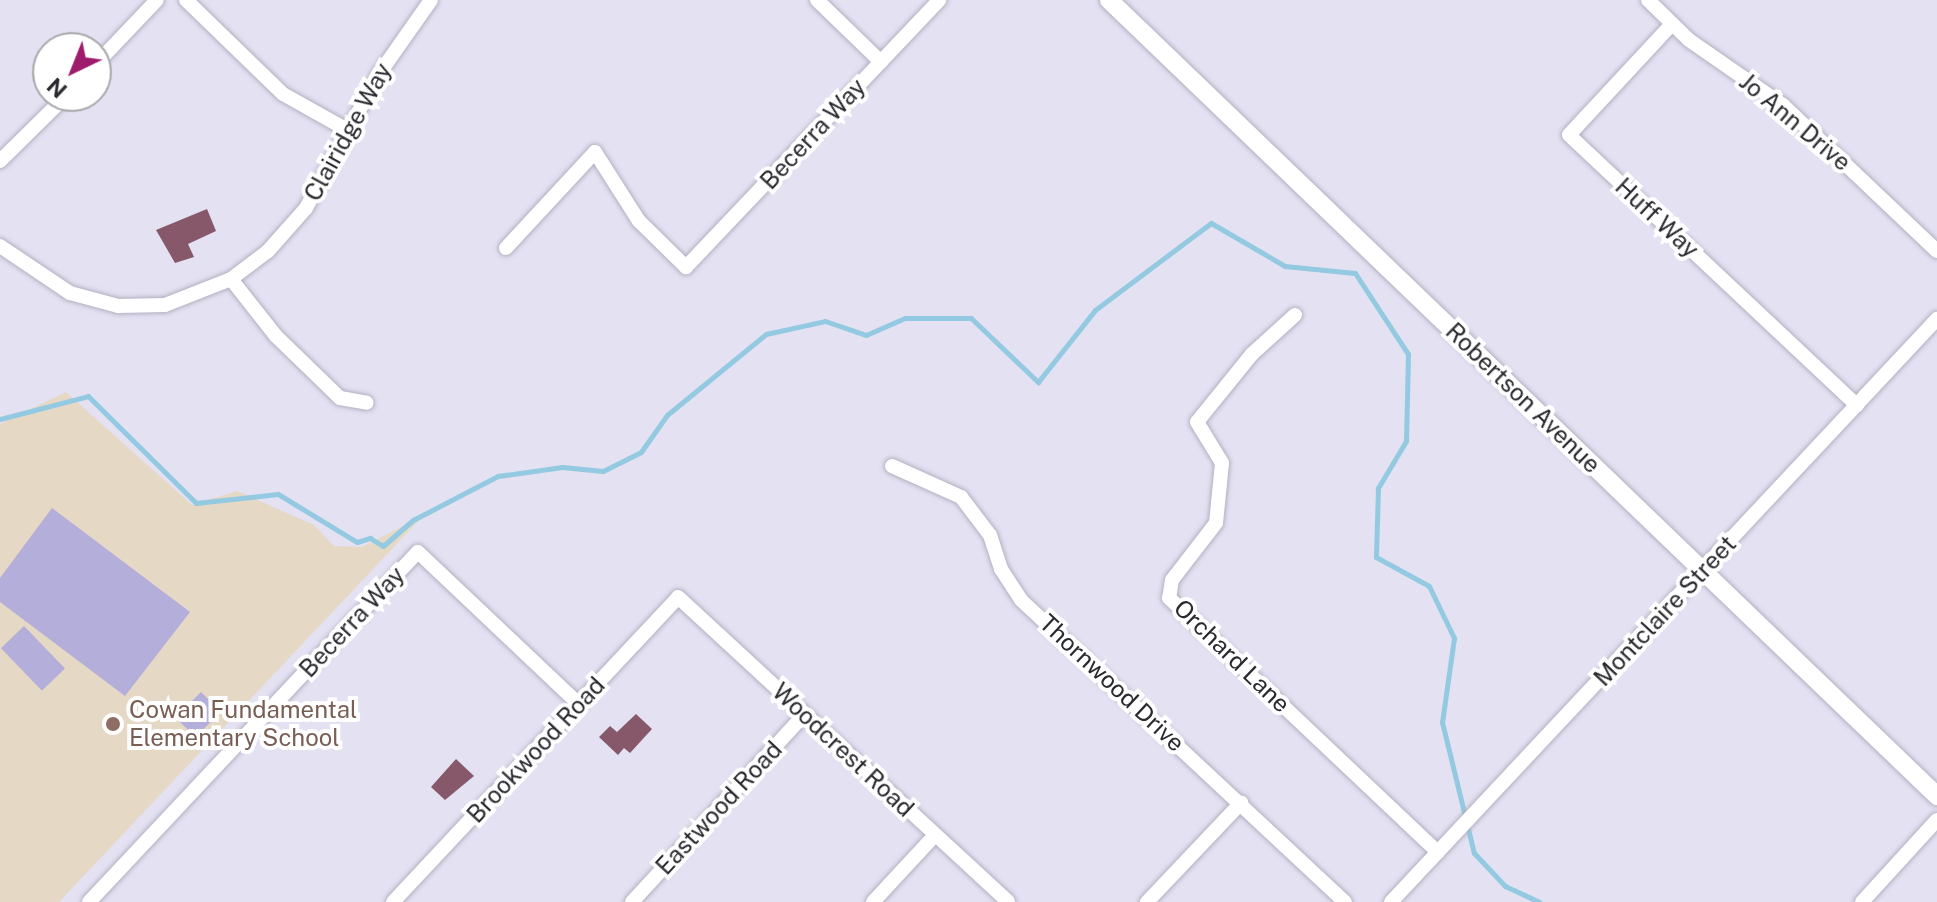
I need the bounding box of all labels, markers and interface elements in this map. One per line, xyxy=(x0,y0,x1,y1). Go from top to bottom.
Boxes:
north arrow xyxy=(32,32,112,112)
street label: Clairidge Way xyxy=(298,58,398,206)
street label: Jo Ann Drive xyxy=(1733,67,1857,177)
text: N xyxy=(42,73,72,103)
street label: Becerra Way xyxy=(754,73,872,195)
street label: Huff Way xyxy=(1609,172,1705,264)
street label: Robertson Avenue xyxy=(1440,317,1606,479)
street label: Montclaire Street xyxy=(1588,530,1742,692)
street label: Becerra Way xyxy=(293,561,411,683)
street label: Orchard Lane xyxy=(1168,594,1296,718)
street label: Thornwood Drive xyxy=(1034,608,1190,758)
street label: Brookwood Road xyxy=(461,671,611,829)
street label: Woodcrest Road xyxy=(766,677,920,823)
place label: Cowan Fundamental Elementary School xyxy=(129,696,357,752)
marker: Cowan Fundamental Elementary School xyxy=(104,715,122,733)
street label: Eastwood Road xyxy=(650,735,788,881)

